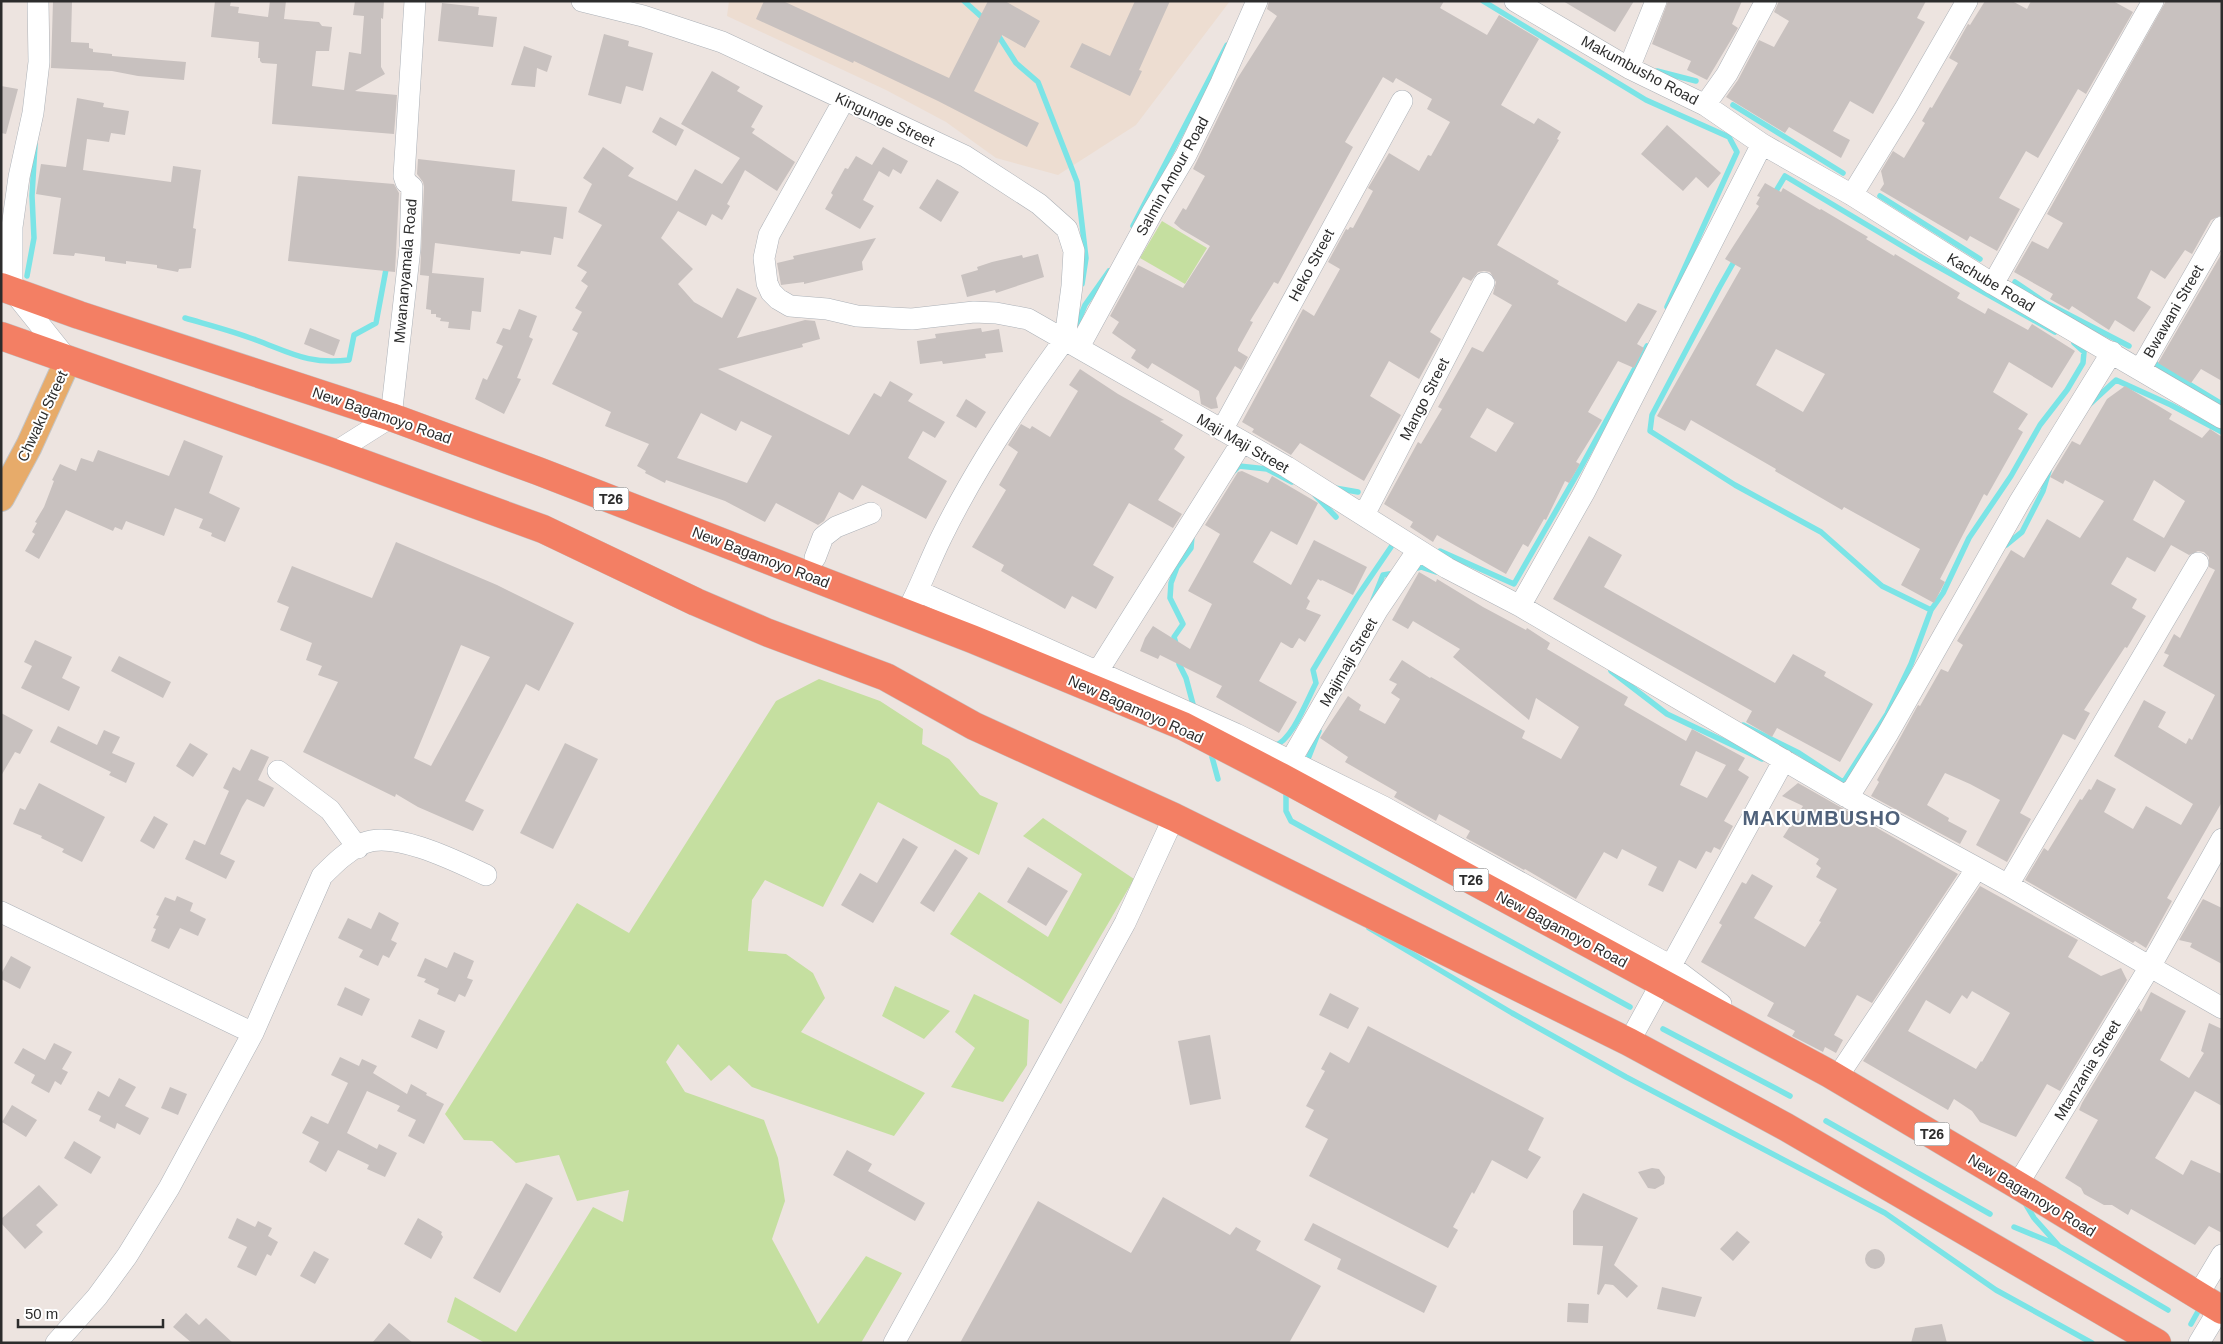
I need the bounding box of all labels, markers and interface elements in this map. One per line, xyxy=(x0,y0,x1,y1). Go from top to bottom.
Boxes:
street label: Makumbusho Road xyxy=(1579,32,1701,108)
street label: Kingunge Street xyxy=(833,89,938,150)
street label: Salmin Amour Road xyxy=(1132,114,1212,238)
street label: Mwananyamala Road xyxy=(390,198,420,344)
street label: Heko Street xyxy=(1285,225,1337,304)
street label: Kachube Road xyxy=(1944,249,2038,315)
street label: Bwawani Street xyxy=(2140,261,2207,360)
street label: Mango Street xyxy=(1396,354,1452,443)
street label: Chwaku Street xyxy=(14,367,71,464)
street label: New Bagamoyo Road xyxy=(310,383,454,447)
street label: Maji Maji Street xyxy=(1194,410,1293,477)
road number: T26 xyxy=(594,488,628,510)
street label: New Bagamoyo Road xyxy=(690,523,832,591)
street label: Majimaji Street xyxy=(1316,614,1381,709)
street label: New Bagamoyo Road xyxy=(1066,672,1206,746)
district label: MAKUMBUSHO xyxy=(1743,807,1901,829)
road number: T26 xyxy=(1454,868,1488,892)
street label: New Bagamoyo Road xyxy=(1494,887,1630,971)
street label: Mtanzania Street xyxy=(2051,1016,2124,1123)
road number: T26 xyxy=(1914,1122,1950,1146)
street label: New Bagamoyo Road xyxy=(1965,1150,2099,1240)
scale bar xyxy=(18,1296,162,1328)
text: 50 m xyxy=(25,1305,58,1322)

